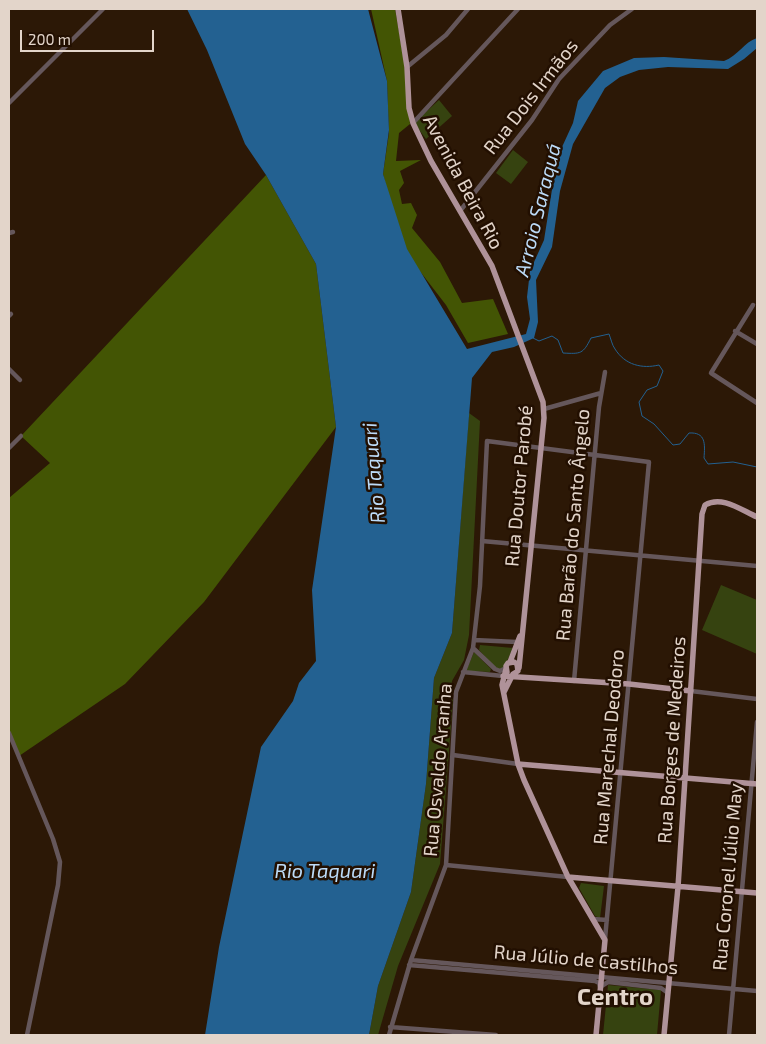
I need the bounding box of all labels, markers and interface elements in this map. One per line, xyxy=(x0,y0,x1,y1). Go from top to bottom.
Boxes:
scale bar xyxy=(22,20,156,52)
text: 200 m xyxy=(28,30,71,48)
street label: Rua Dois Irmãos xyxy=(479,35,583,159)
street label: Avenida Beira Rio xyxy=(418,111,508,253)
water label: Arroio Saraquá xyxy=(510,141,566,279)
street label: Rua Doutor Parobé xyxy=(501,404,537,568)
street label: Rua Barão do Santo Ângelo xyxy=(551,408,595,642)
water label: Rio Taquari xyxy=(358,422,390,524)
street label: Rua Borges de Medeiros xyxy=(653,636,691,844)
street label: Rua Marechal Deodoro xyxy=(589,648,629,846)
street label: Rua Osvaldo Aranha xyxy=(419,682,457,858)
street label: Rua Coronel Júlio May xyxy=(708,782,748,972)
water label: Rio Taquari xyxy=(275,859,375,883)
street label: Rua Júlio de Castilhos xyxy=(493,941,679,979)
district label: Centro xyxy=(577,983,653,1011)

